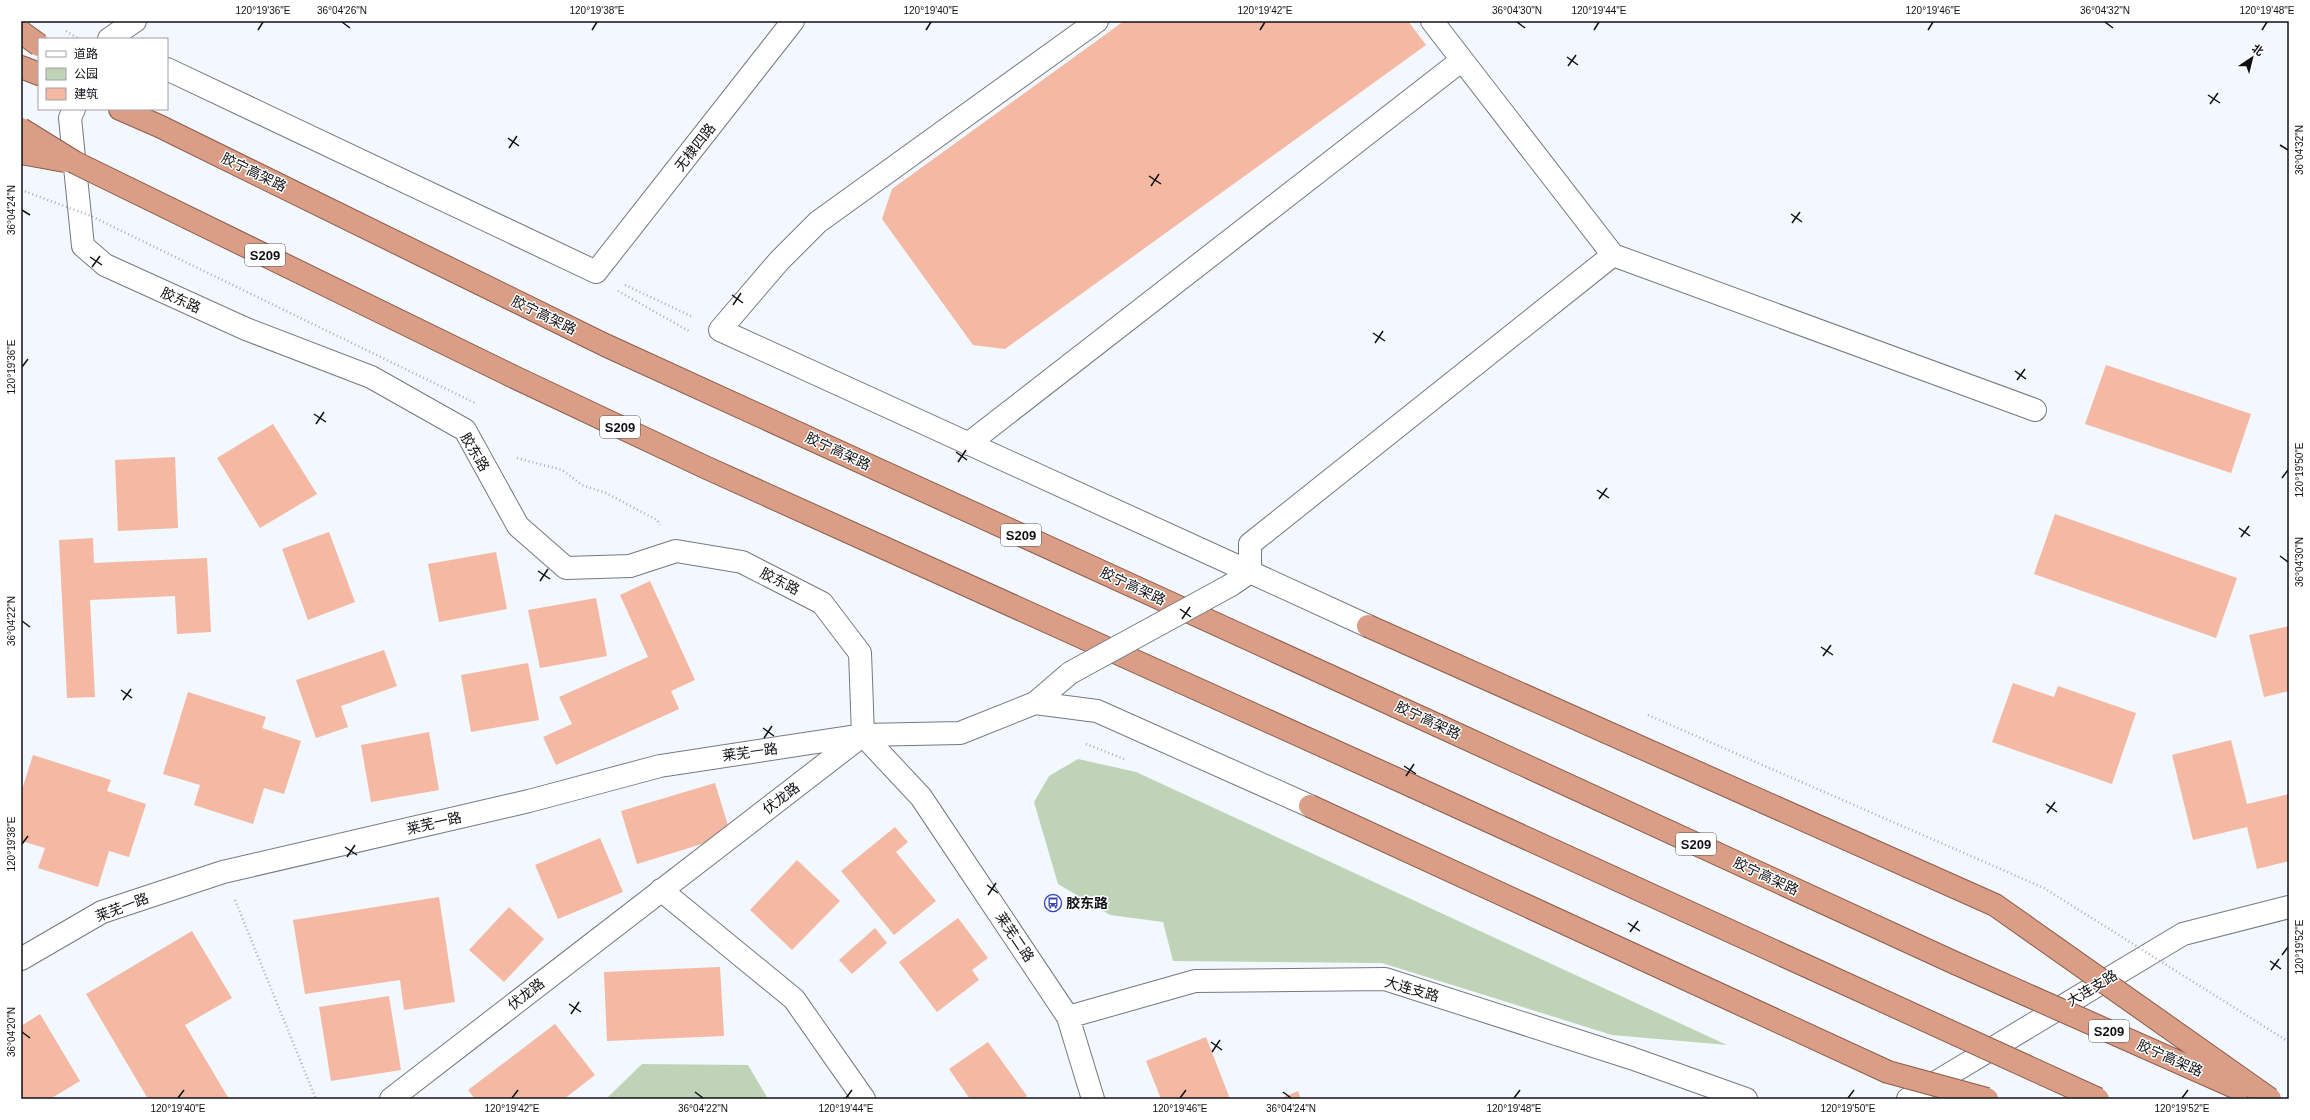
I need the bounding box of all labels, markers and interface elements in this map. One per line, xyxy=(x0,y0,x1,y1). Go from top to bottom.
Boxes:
text: 120°19'36"E xyxy=(235,5,291,16)
text: 36°04'26"N xyxy=(317,5,367,16)
text: 120°19'38"E xyxy=(569,5,625,16)
text: 120°19'40"E xyxy=(903,5,959,16)
text: 120°19'42"E xyxy=(1237,5,1293,16)
text: 36°04'30"N xyxy=(1492,5,1542,16)
text: 120°19'44"E xyxy=(1571,5,1627,16)
text: 120°19'46"E xyxy=(1905,5,1961,16)
text: 36°04'32"N xyxy=(2080,5,2130,16)
text: 120°19'48"E xyxy=(2239,5,2295,16)
legend xyxy=(38,38,168,110)
north arrow xyxy=(2232,38,2272,78)
text: 北 xyxy=(2250,42,2266,58)
text: 道路 xyxy=(74,47,98,61)
text: 公园 xyxy=(74,67,98,81)
text: 建筑 xyxy=(74,87,98,101)
street label: 无棣四路 xyxy=(671,120,719,174)
text: 36°04'32"N xyxy=(2294,125,2305,175)
street label: 胶宁高架路 xyxy=(219,149,289,195)
text: 36°04'24"N xyxy=(6,185,17,235)
road number: S209 xyxy=(245,244,285,266)
street label: 胶东路 xyxy=(159,284,203,316)
street label: 胶宁高架路 xyxy=(509,292,579,338)
text: 120°19'36"E xyxy=(6,339,17,395)
road number: S209 xyxy=(600,416,640,438)
street label: 胶宁高架路 xyxy=(803,429,873,473)
street label: 胶东路 xyxy=(457,430,493,474)
text: 120°19'50"E xyxy=(2294,442,2305,498)
road number: S209 xyxy=(1001,524,1041,546)
text: 36°04'30"N xyxy=(2294,537,2305,587)
street label: 胶东路 xyxy=(758,564,802,598)
street label: 胶宁高架路 xyxy=(1098,564,1168,608)
text: 36°04'22"N xyxy=(6,596,17,646)
street label: 胶宁高架路 xyxy=(1393,698,1463,742)
street label: 莱芜一路 xyxy=(721,740,779,764)
street label: 伏龙路 xyxy=(759,779,803,817)
street label: 莱芜一路 xyxy=(405,809,463,837)
text: 120°19'38"E xyxy=(6,816,17,872)
road number: S209 xyxy=(1676,833,1716,855)
street label: 胶宁高架路 xyxy=(1731,854,1801,898)
street label: 莱芜一路 xyxy=(93,889,151,925)
bus stop icon: 胶东路 xyxy=(1043,893,1063,913)
place label: 胶东路 xyxy=(1066,895,1108,911)
street label: 莱芜二路 xyxy=(993,909,1037,965)
text: 120°19'52"E xyxy=(2294,919,2305,975)
street label: 大连支路 xyxy=(2064,967,2120,1009)
street label: 大连支路 xyxy=(1383,974,1441,1004)
street label: 伏龙路 xyxy=(505,975,547,1013)
text: 36°04'20"N xyxy=(6,1007,17,1057)
road number: S209 xyxy=(2089,1020,2129,1042)
street label: 胶宁高架路 xyxy=(2135,1036,2205,1080)
text: 120°19'40"E xyxy=(150,1103,206,1114)
text: 120°19'42"E xyxy=(484,1103,540,1114)
text: 36°04'22"N xyxy=(678,1103,728,1114)
text: 120°19'44"E xyxy=(818,1103,874,1114)
text: 120°19'46"E xyxy=(1152,1103,1208,1114)
text: 36°04'24"N xyxy=(1266,1103,1316,1114)
text: 120°19'48"E xyxy=(1486,1103,1542,1114)
text: 120°19'50"E xyxy=(1820,1103,1876,1114)
text: 120°19'52"E xyxy=(2154,1103,2210,1114)

